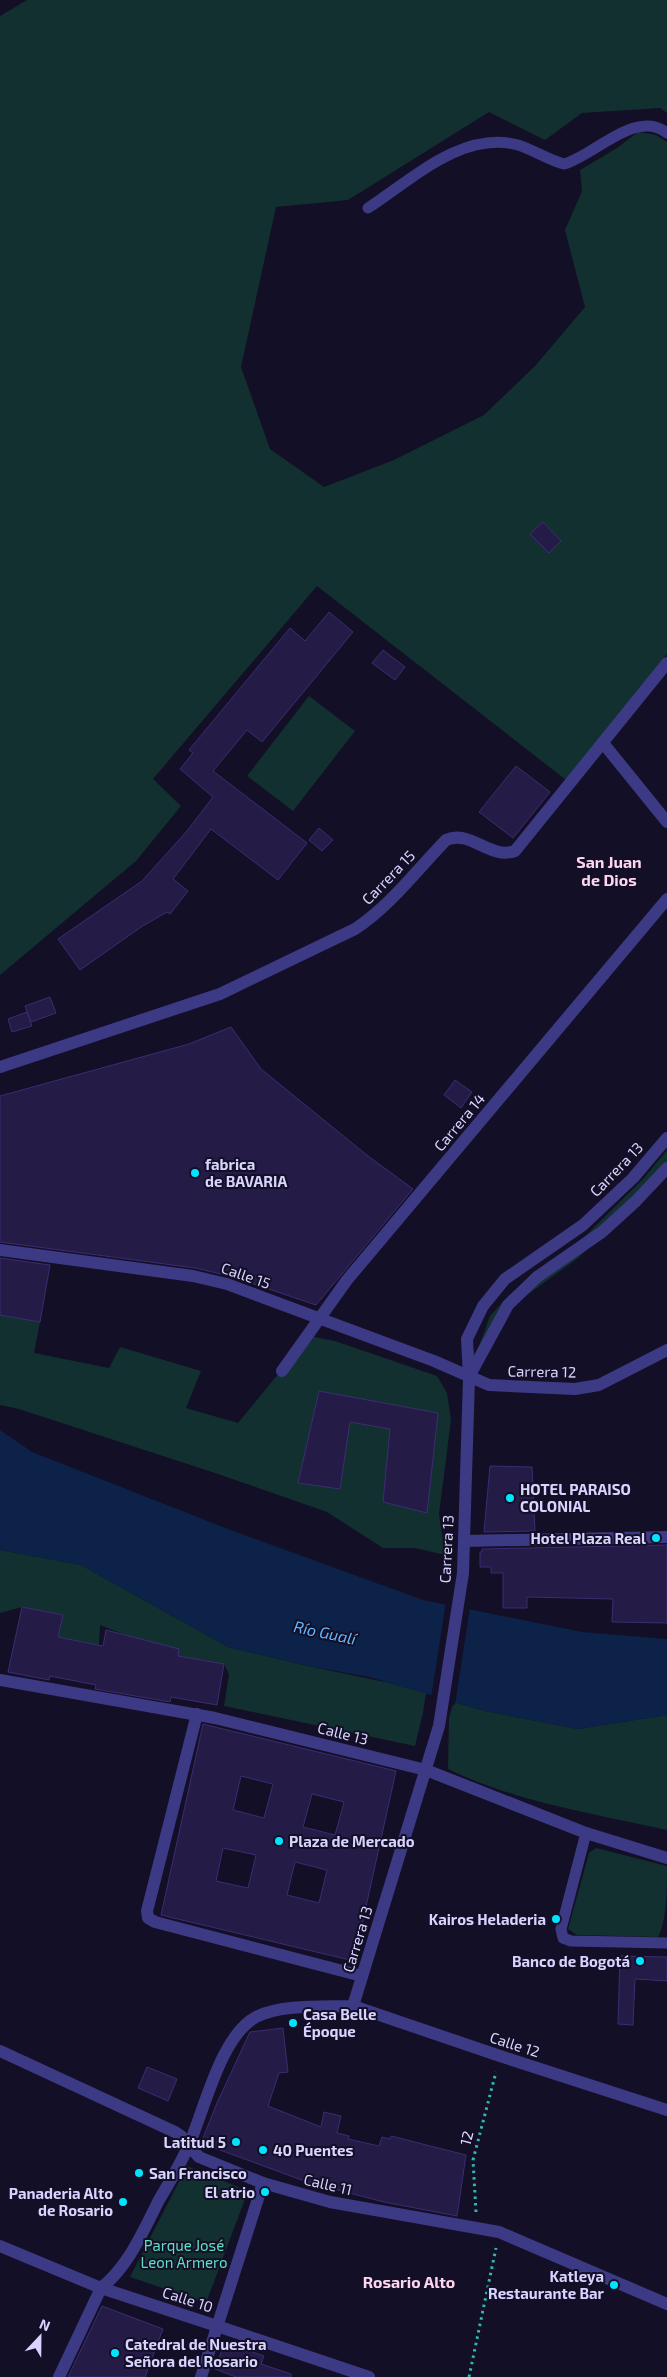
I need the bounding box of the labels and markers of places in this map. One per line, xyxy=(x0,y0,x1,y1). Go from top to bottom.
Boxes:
place label: fabrica de BAVARIA xyxy=(205,1155,287,1190)
marker: fabrica de BAVARIA xyxy=(189,1167,201,1179)
place label: HOTEL PARAISO COLONIAL xyxy=(520,1480,631,1515)
marker: HOTEL PARAISO COLONIAL xyxy=(504,1492,516,1504)
place label: Hotel Plaza Real xyxy=(530,1529,646,1547)
marker: Hotel Plaza Real xyxy=(650,1532,662,1544)
place label: Plaza de Mercado xyxy=(289,1832,415,1850)
marker: Plaza de Mercado xyxy=(273,1835,285,1847)
place label: Kairos Heladeria xyxy=(429,1910,546,1928)
marker: Kairos Heladeria xyxy=(550,1913,562,1925)
place label: Banco de Bogotá xyxy=(512,1952,630,1970)
marker: Banco de Bogotá xyxy=(634,1955,646,1967)
place label: Casa Belle Époque xyxy=(303,2005,377,2040)
marker: Casa Belle Époque xyxy=(287,2017,299,2029)
place label: Latitud 5 xyxy=(164,2133,226,2151)
marker: Latitud 5 xyxy=(230,2136,242,2148)
place label: 40 Puentes xyxy=(273,2141,354,2159)
marker: 40 Puentes xyxy=(257,2144,269,2156)
place label: San Francisco xyxy=(149,2164,247,2182)
marker: San Francisco xyxy=(133,2167,145,2179)
place label: El atrio xyxy=(204,2183,255,2201)
place label: Panaderia Alto de Rosario xyxy=(9,2184,113,2219)
marker: El atrio xyxy=(259,2186,271,2198)
marker: Panaderia Alto de Rosario xyxy=(117,2196,129,2208)
place label: Katleya Restaurante Bar xyxy=(488,2267,605,2302)
marker: Katleya Restaurante Bar xyxy=(608,2279,620,2291)
place label: Catedral de Nuestra Señora del Rosario xyxy=(125,2335,267,2370)
marker: Catedral de Nuestra Señora del Rosario xyxy=(109,2347,121,2359)

